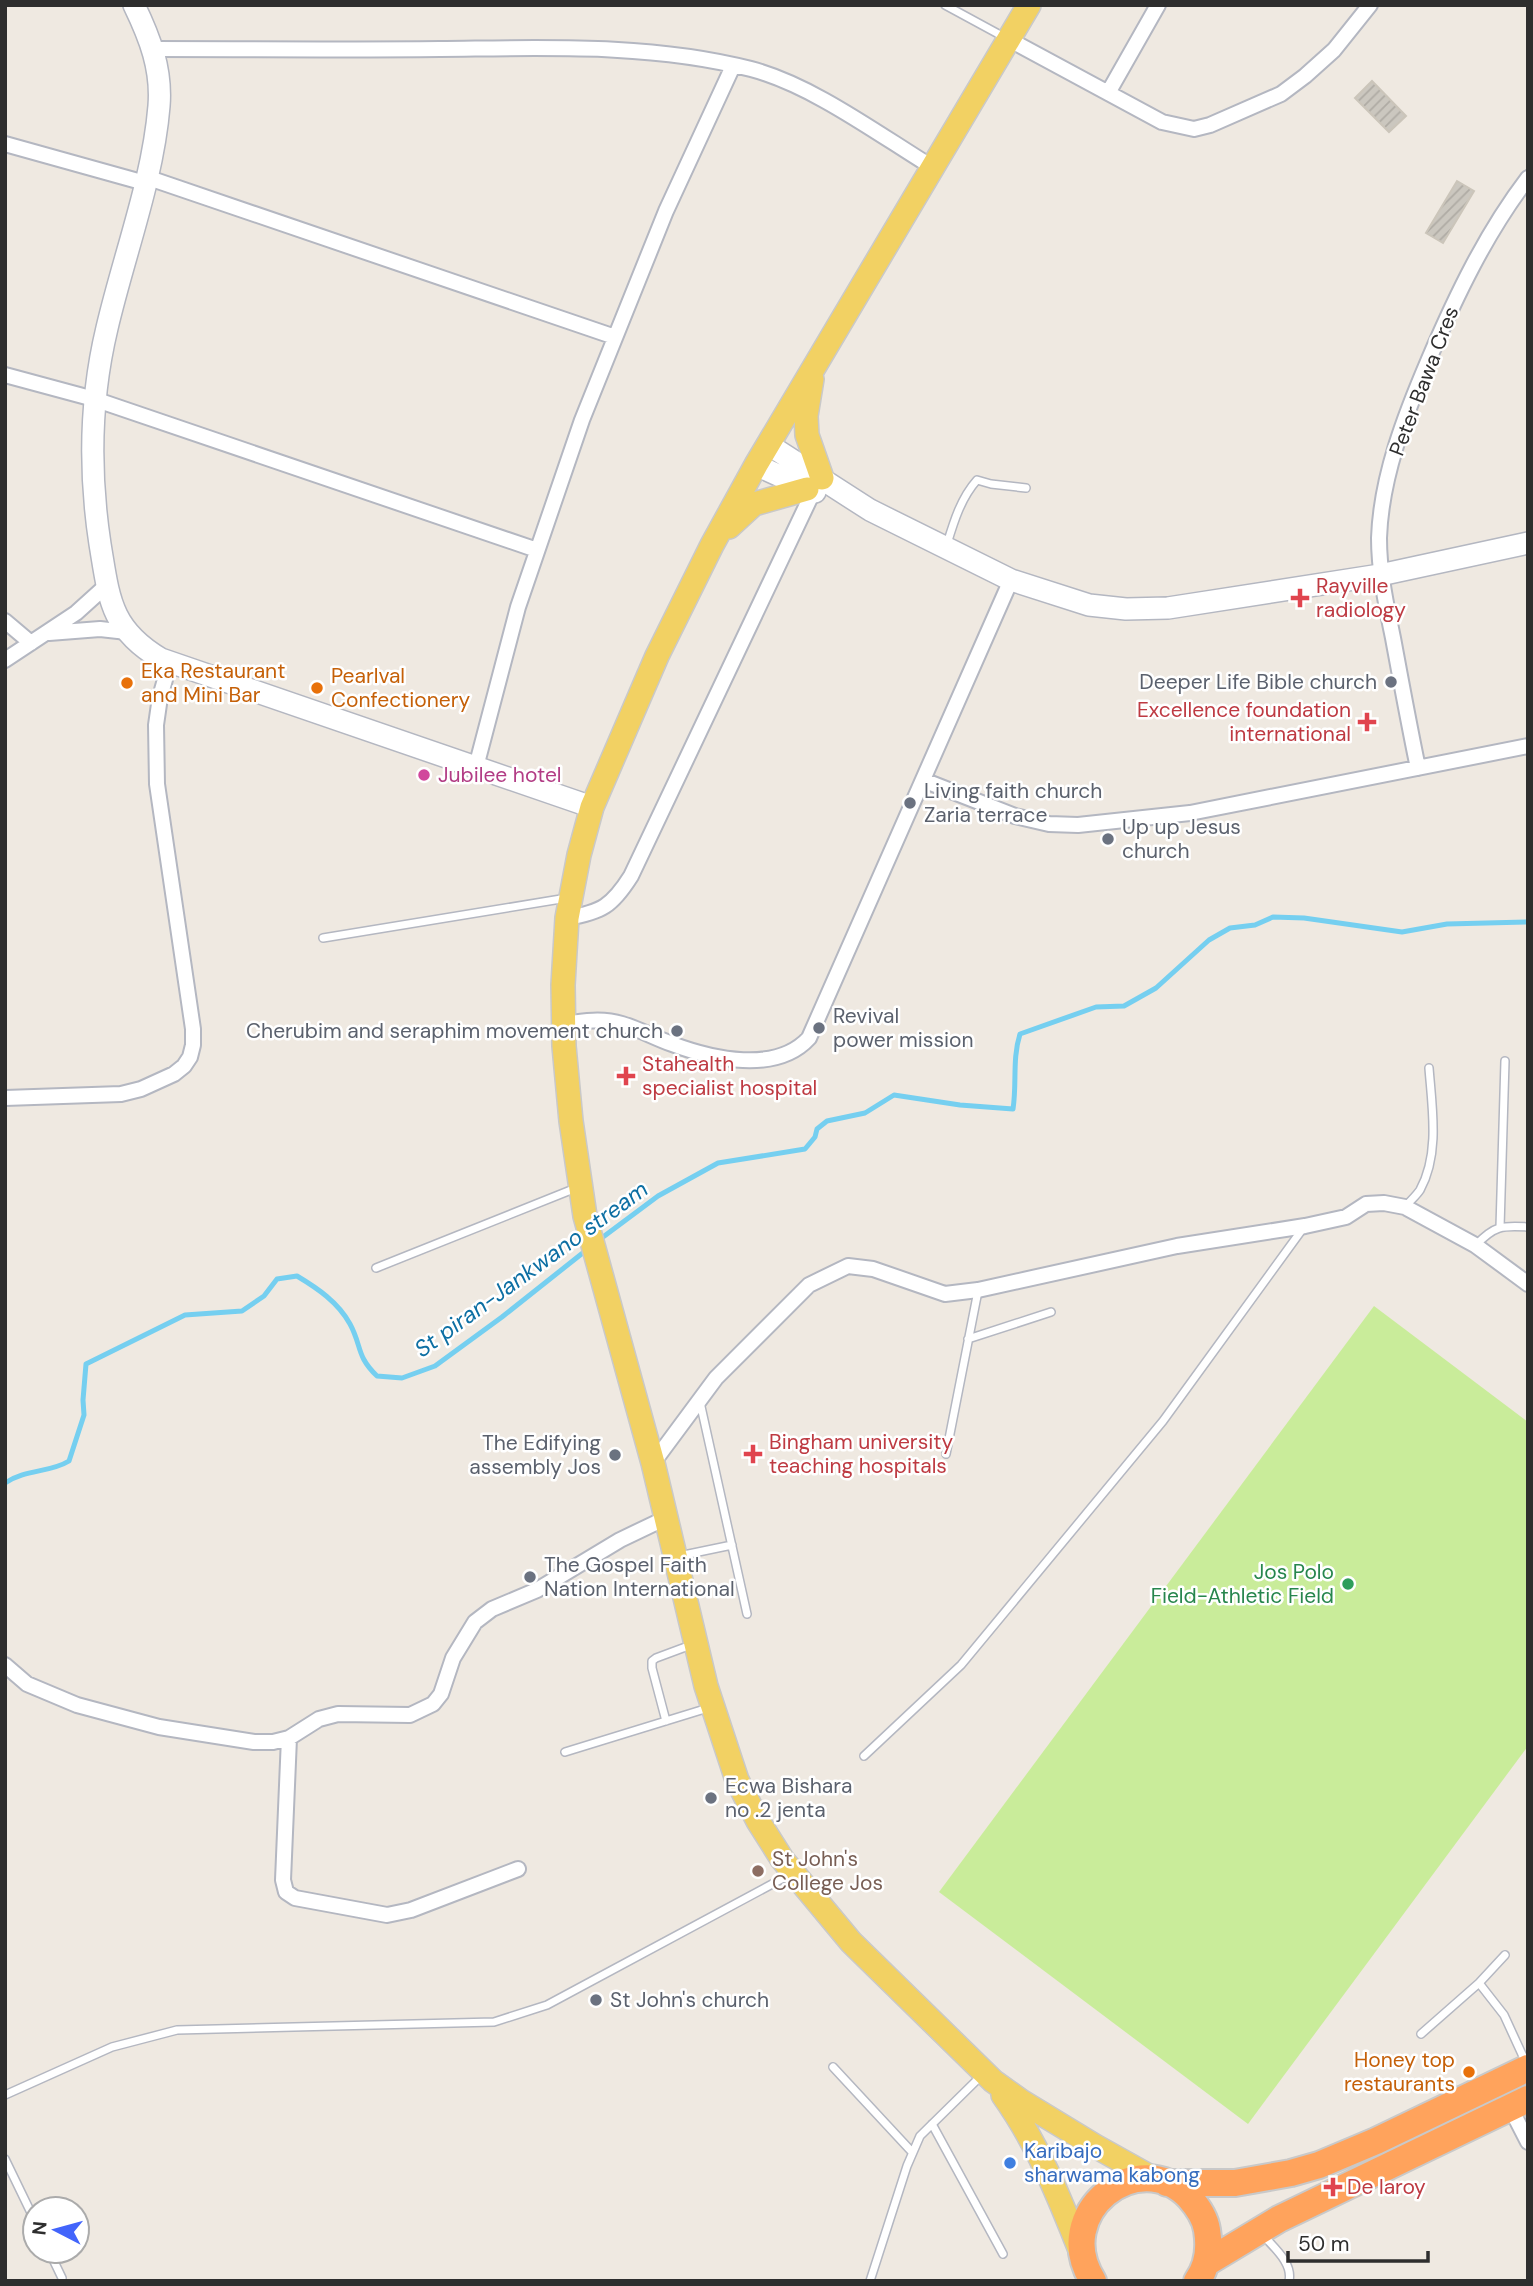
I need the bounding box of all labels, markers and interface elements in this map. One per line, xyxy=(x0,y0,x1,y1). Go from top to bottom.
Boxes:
street label: Peter Bawa Cres xyxy=(1383,302,1465,460)
place label: Rayville radiology xyxy=(1316,572,1406,624)
marker: Rayville radiology xyxy=(1290,588,1310,608)
place label: Eka Restaurant and Mini Bar xyxy=(141,657,285,709)
place label: Pearlval Confectionery xyxy=(331,662,470,714)
place label: Deeper Life Bible church xyxy=(1139,668,1377,696)
marker: Deeper Life Bible church xyxy=(1383,674,1399,690)
marker: Eka Restaurant and Mini Bar xyxy=(119,675,135,691)
marker: Pearlval Confectionery xyxy=(309,680,325,696)
place label: Excellence foundation international xyxy=(1137,696,1351,748)
marker: Excellence foundation international xyxy=(1357,712,1377,732)
place label: Jubilee hotel xyxy=(438,761,562,789)
marker: Jubilee hotel xyxy=(416,767,432,783)
place label: Living faith church Zaria terrace xyxy=(924,777,1102,829)
marker: Living faith church Zaria terrace xyxy=(902,795,918,811)
place label: Up up Jesus church xyxy=(1122,813,1241,865)
marker: Up up Jesus church xyxy=(1100,831,1116,847)
place label: Revival power mission xyxy=(833,1002,974,1054)
place label: Cherubim and seraphim movement church xyxy=(246,1017,663,1045)
marker: Revival power mission xyxy=(811,1020,827,1036)
marker: Cherubim and seraphim movement church xyxy=(669,1023,685,1039)
place label: Stahealth specialist hospital xyxy=(642,1050,817,1102)
marker: Stahealth specialist hospital xyxy=(616,1066,636,1086)
water label: St piran-Jankwano stream xyxy=(408,1174,654,1364)
place label: Bingham university teaching hospitals xyxy=(769,1428,953,1480)
place label: The Edifying assembly Jos xyxy=(469,1429,601,1481)
marker: Bingham university teaching hospitals xyxy=(743,1444,763,1464)
marker: The Edifying assembly Jos xyxy=(607,1447,623,1463)
place label: The Gospel Faith Nation International xyxy=(544,1551,735,1603)
place label: Jos Polo Field-Athletic Field xyxy=(1151,1558,1334,1610)
marker: The Gospel Faith Nation International xyxy=(522,1569,538,1585)
marker: Jos Polo Field-Athletic Field xyxy=(1340,1576,1356,1592)
place label: Ecwa Bishara no .2 jenta xyxy=(725,1772,852,1824)
marker: Ecwa Bishara no .2 jenta xyxy=(703,1790,719,1806)
place label: St John's College Jos xyxy=(772,1845,883,1897)
marker: St John's College Jos xyxy=(750,1863,766,1879)
place label: St John's church xyxy=(610,1986,769,2014)
marker: St John's church xyxy=(588,1992,604,2008)
place label: Honey top restaurants xyxy=(1344,2046,1455,2098)
marker: Honey top restaurants xyxy=(1461,2064,1477,2080)
place label: Karibajo sharwama kabong xyxy=(1024,2137,1200,2189)
marker: Karibajo sharwama kabong xyxy=(1002,2155,1018,2171)
place label: De laroy xyxy=(1347,2173,1426,2201)
marker: De laroy xyxy=(1325,2179,1341,2195)
north arrow xyxy=(21,2195,91,2265)
text: N xyxy=(26,2220,53,2236)
scale bar xyxy=(1288,2220,1428,2264)
text: 50 m xyxy=(1298,2230,1349,2258)

